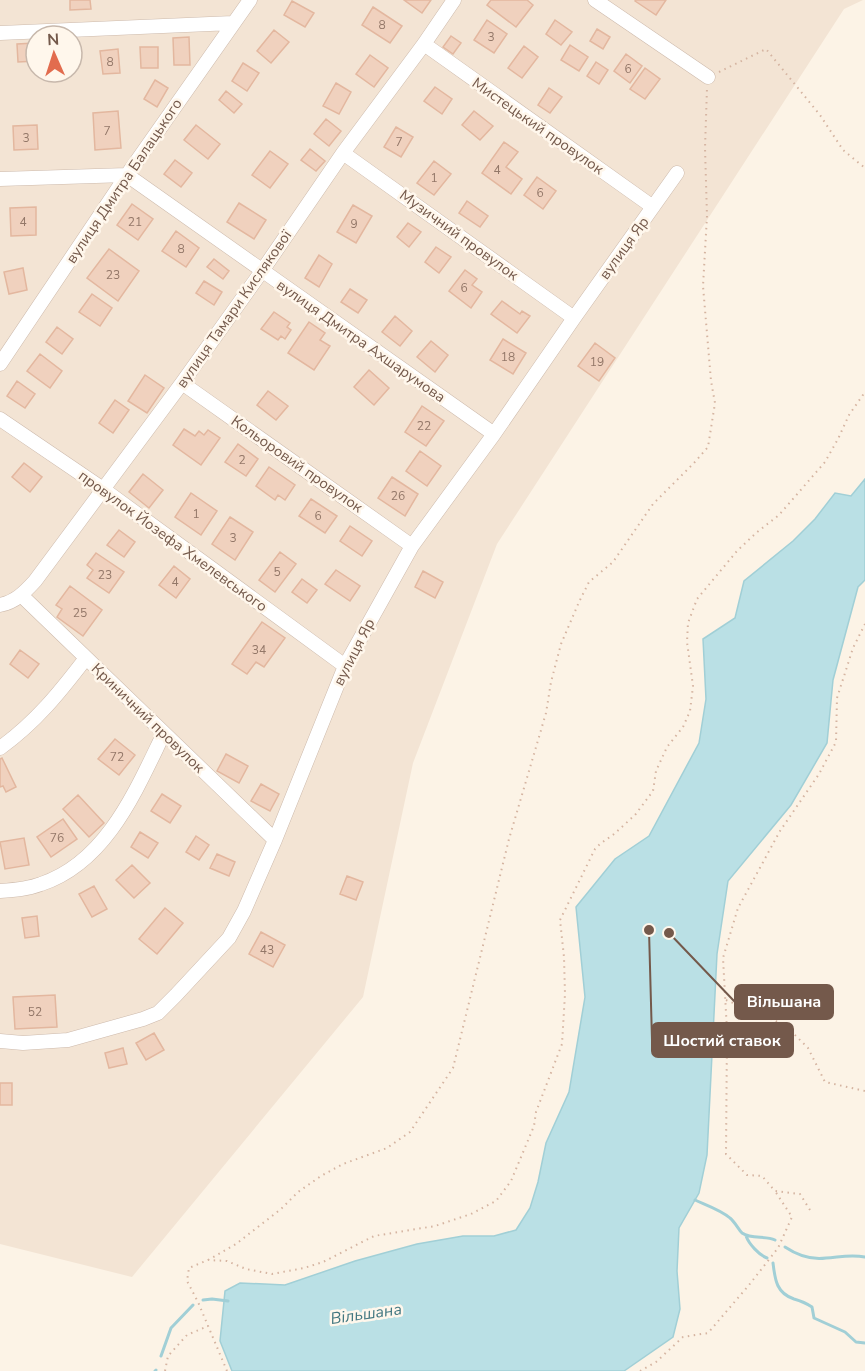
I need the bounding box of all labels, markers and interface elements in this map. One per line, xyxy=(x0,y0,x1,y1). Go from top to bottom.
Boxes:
house number: 8 xyxy=(378,17,386,33)
north arrow xyxy=(24,24,84,84)
text: N xyxy=(47,29,60,51)
house number: 3 xyxy=(487,29,495,45)
house number: 8 xyxy=(106,54,114,70)
house number: 6 xyxy=(624,61,632,77)
street label: Мистецький провулок xyxy=(468,73,608,179)
street label: вулиця Дмитра Балацького xyxy=(61,95,187,267)
house number: 7 xyxy=(103,123,111,139)
house number: 3 xyxy=(22,130,30,146)
house number: 7 xyxy=(395,134,403,150)
house number: 4 xyxy=(493,162,501,178)
house number: 1 xyxy=(430,170,438,186)
street label: Музичний провулок xyxy=(396,185,522,285)
house number: 6 xyxy=(536,185,544,201)
street label: вулиця Яр xyxy=(595,213,654,283)
house number: 4 xyxy=(19,214,27,230)
house number: 21 xyxy=(128,214,142,230)
house number: 9 xyxy=(350,216,358,232)
street label: вулиця Тамари Кислякової xyxy=(172,226,296,392)
house number: 8 xyxy=(177,241,185,257)
house number: 23 xyxy=(106,267,120,283)
street label: вулиця Дмитра Ахшарумова xyxy=(273,275,449,407)
house number: 6 xyxy=(460,280,468,296)
house number: 18 xyxy=(501,349,515,365)
house number: 19 xyxy=(590,354,604,370)
street label: Кольоровий провулок xyxy=(227,411,367,517)
house number: 22 xyxy=(417,418,431,434)
house number: 2 xyxy=(238,452,246,468)
street label: провулок Йозефа Хмелевського xyxy=(75,466,271,616)
house number: 26 xyxy=(391,488,405,504)
house number: 1 xyxy=(192,506,200,522)
house number: 6 xyxy=(314,508,322,524)
house number: 3 xyxy=(229,530,237,546)
house number: 5 xyxy=(273,564,281,580)
house number: 23 xyxy=(98,567,112,583)
house number: 4 xyxy=(171,574,179,590)
house number: 25 xyxy=(73,605,87,621)
street label: вулиця Яр xyxy=(329,615,379,689)
house number: 34 xyxy=(252,642,266,658)
street label: Криничний провулок xyxy=(87,659,209,777)
house number: 72 xyxy=(110,749,124,765)
house number: 76 xyxy=(50,830,64,846)
house number: 43 xyxy=(260,942,274,958)
callout: Вільшана xyxy=(735,985,833,1019)
text: Вільшана xyxy=(747,991,821,1013)
house number: 52 xyxy=(28,1004,42,1020)
callout: Шостий ставок xyxy=(652,1023,793,1057)
text: Шостий ставок xyxy=(663,1030,782,1052)
water label: Вільшана xyxy=(329,1298,403,1330)

